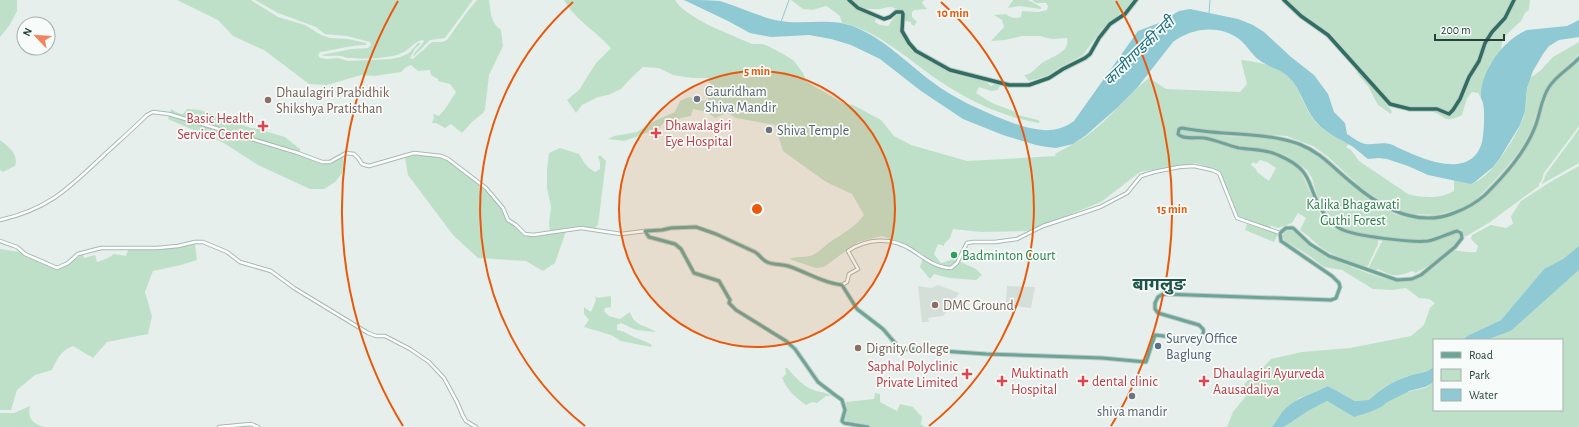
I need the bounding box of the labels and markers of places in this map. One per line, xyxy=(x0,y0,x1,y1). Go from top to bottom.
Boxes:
place label: Gauridham Shiva Mandir xyxy=(705,85,777,115)
place label: Dhaulagiri Prabidhik Shikshya Pratisthan xyxy=(276,86,390,116)
marker: Gauridham Shiva Mandir xyxy=(692,94,702,104)
marker: Dhaulagiri Prabidhik Shikshya Pratisthan xyxy=(263,95,273,105)
place label: Basic Health Service Center xyxy=(177,112,254,142)
place label: Dhawalagiri Eye Hospital xyxy=(665,119,732,149)
marker: Basic Health Service Center xyxy=(257,120,269,132)
place label: Shiva Temple xyxy=(777,124,849,138)
marker: Shiva Temple xyxy=(764,125,774,135)
marker: Dhawalagiri Eye Hospital xyxy=(650,127,662,139)
centre of rings xyxy=(750,202,764,216)
place label: Badminton Court xyxy=(962,249,1056,263)
marker: Badminton Court xyxy=(949,250,959,260)
place label: DMC Ground xyxy=(943,299,1014,313)
marker: DMC Ground xyxy=(930,300,940,310)
place label: Survey Office Baglung xyxy=(1166,332,1238,362)
marker: Survey Office Baglung xyxy=(1153,341,1163,351)
place label: Dignity College xyxy=(866,342,949,356)
marker: Dignity College xyxy=(853,343,863,353)
place label: Saphal Polyclinic Private Limited xyxy=(868,360,959,390)
place label: Muktinath Hospital xyxy=(1011,367,1069,397)
place label: Dhaulagiri Ayurveda Aausadaliya xyxy=(1213,367,1325,397)
marker: Saphal Polyclinic Private Limited xyxy=(961,368,973,380)
marker: Muktinath Hospital xyxy=(996,375,1008,387)
marker: dental clinic xyxy=(1077,375,1089,387)
place label: dental clinic xyxy=(1092,375,1158,389)
marker: Dhaulagiri Ayurveda Aausadaliya xyxy=(1198,375,1210,387)
marker: shiva mandir xyxy=(1127,391,1137,401)
place label: shiva mandir xyxy=(1097,405,1168,419)

